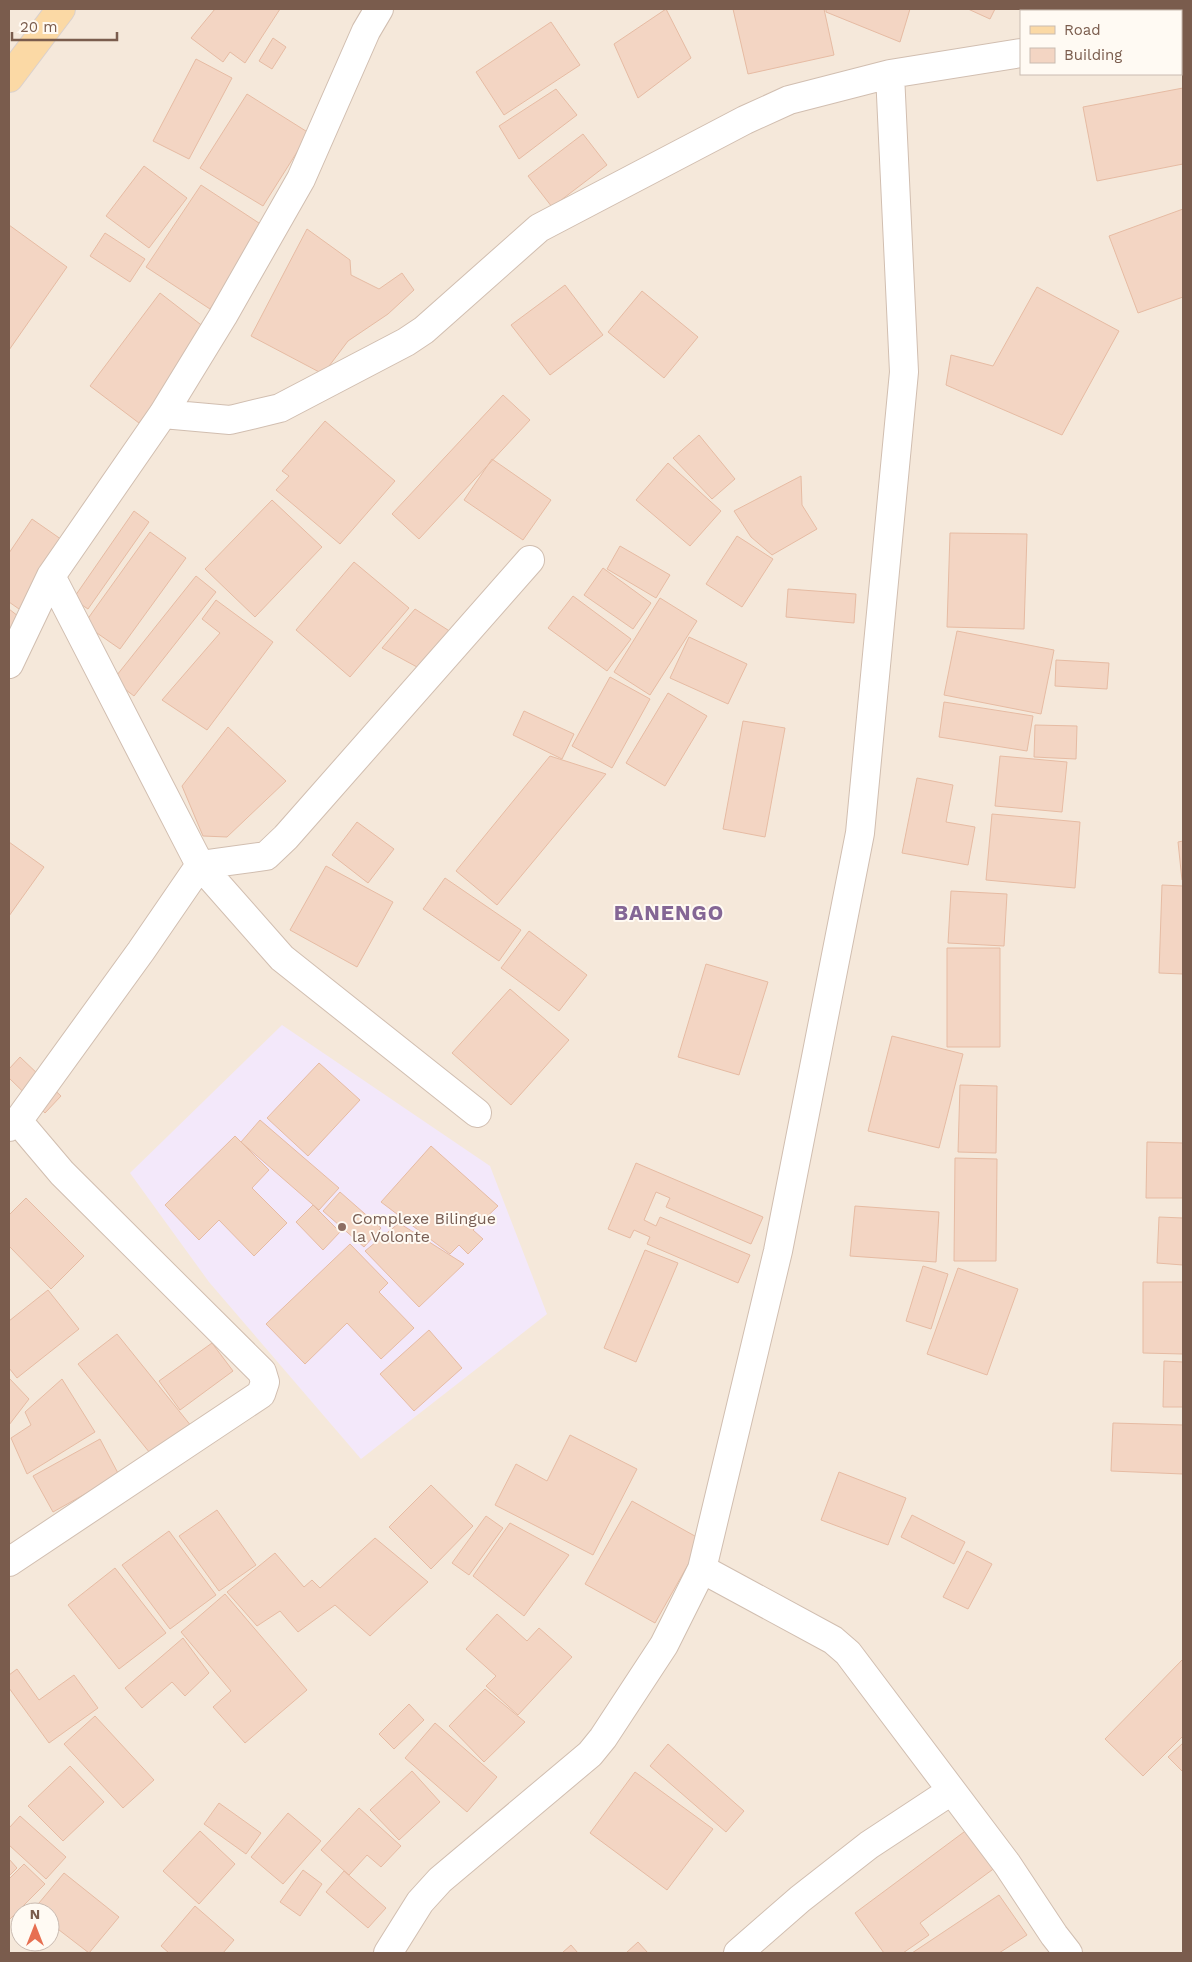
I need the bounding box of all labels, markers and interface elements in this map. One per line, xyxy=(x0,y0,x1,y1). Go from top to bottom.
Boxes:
scale bar xyxy=(12,10,118,42)
legend xyxy=(1020,10,1182,75)
text: 20 m xyxy=(20,18,58,36)
text: Road xyxy=(1064,21,1101,39)
text: Building xyxy=(1064,46,1122,64)
district label: BANENGO xyxy=(614,900,724,925)
place label: Complexe Bilingue la Volonte xyxy=(352,1209,496,1246)
marker: Complexe Bilingue la Volonte xyxy=(336,1221,348,1233)
north arrow xyxy=(10,1902,60,1952)
text: N xyxy=(30,1906,40,1922)

